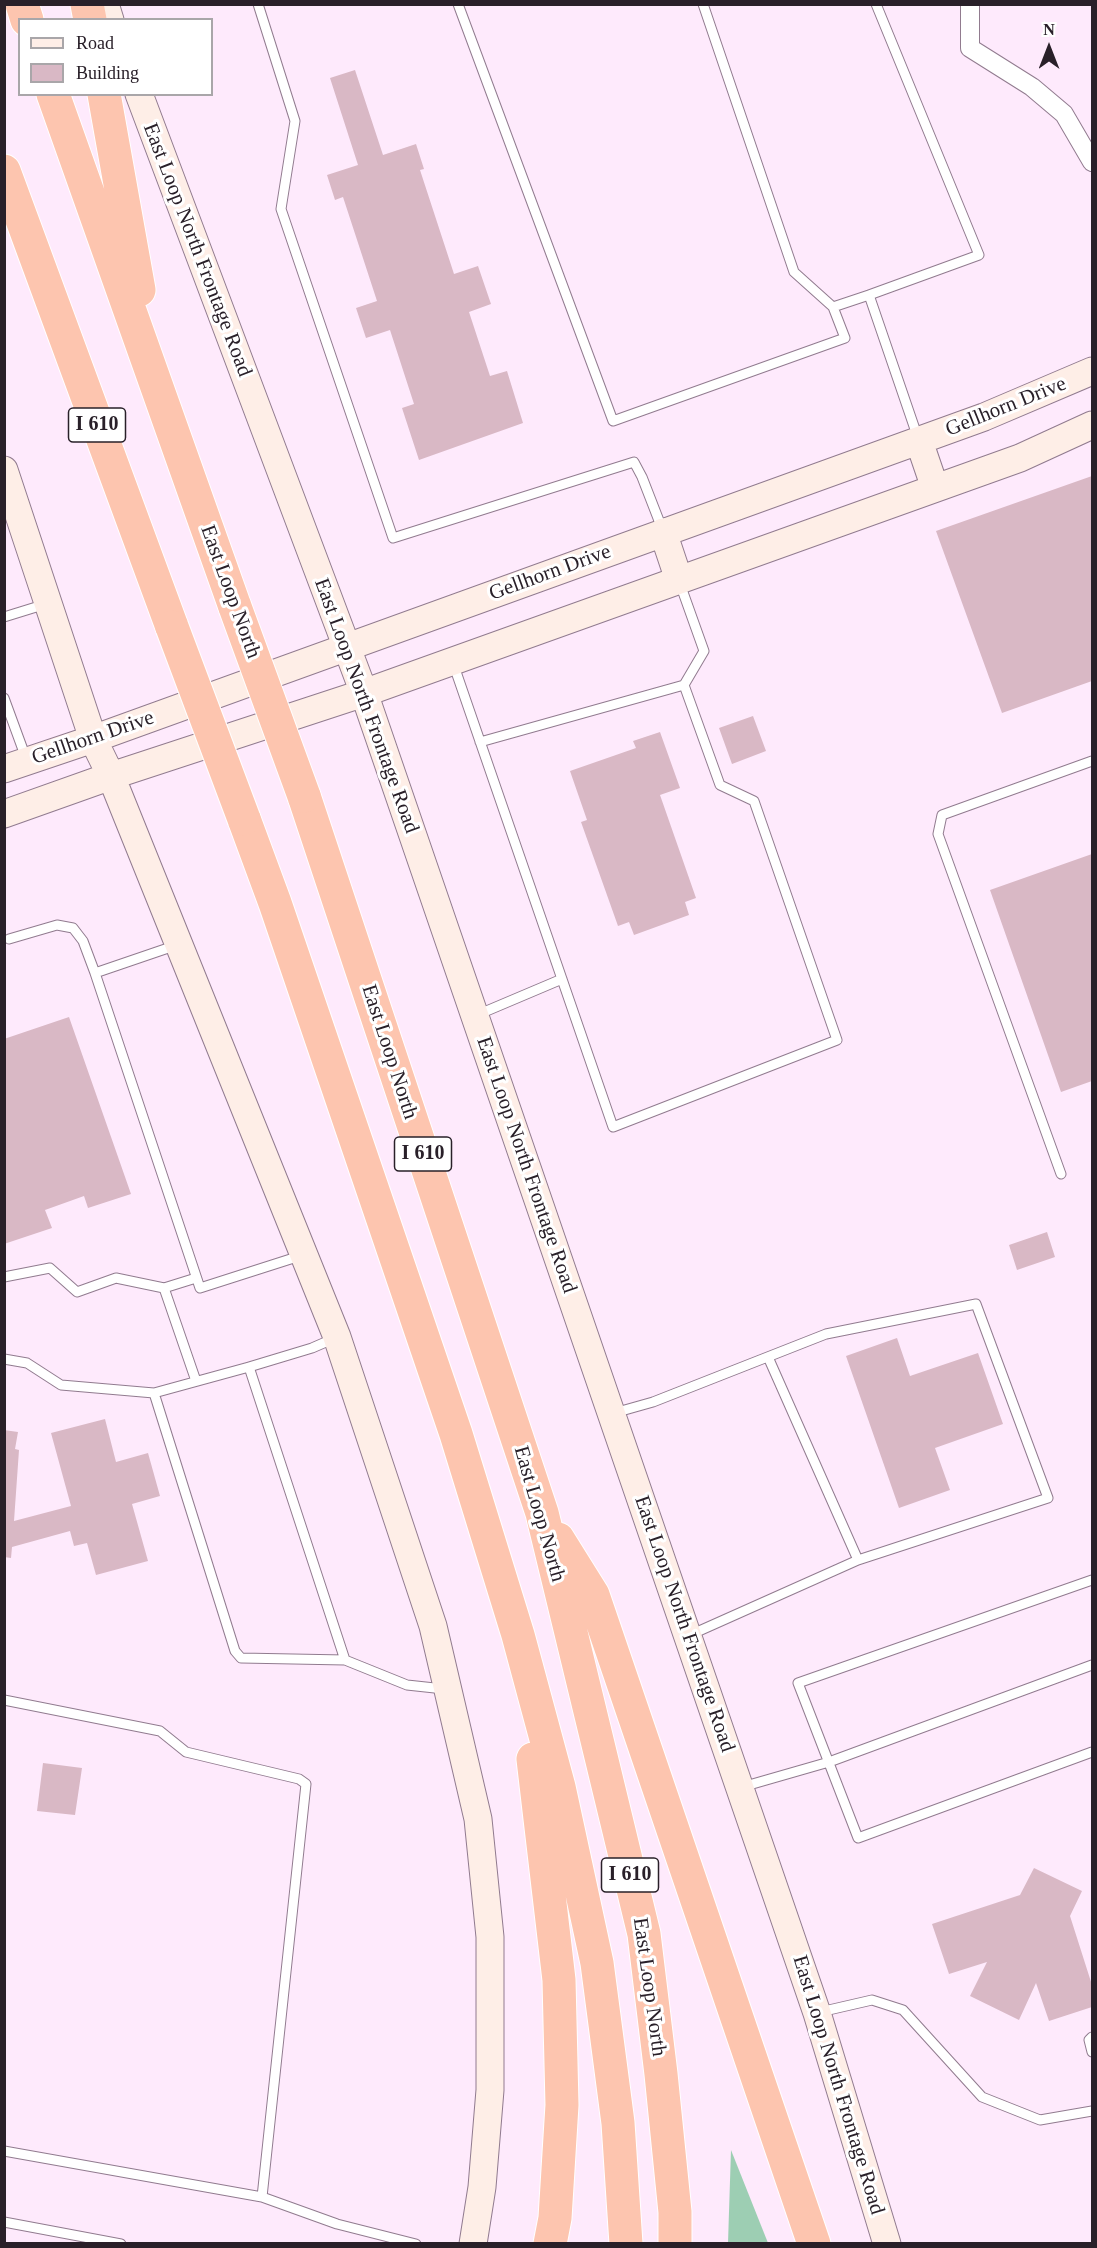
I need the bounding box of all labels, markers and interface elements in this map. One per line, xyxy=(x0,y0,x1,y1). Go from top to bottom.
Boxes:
legend xyxy=(18,18,213,96)
north arrow xyxy=(1019,18,1079,78)
text: N xyxy=(1043,21,1055,38)
text: Road xyxy=(76,33,114,53)
text: Building xyxy=(76,63,139,83)
street label: East Loop North Frontage Road xyxy=(137,120,257,380)
street label: Gellhorn Drive xyxy=(942,371,1070,443)
road number: I 610 xyxy=(68,408,126,442)
street label: East Loop North xyxy=(194,522,266,662)
street label: Gellhorn Drive xyxy=(486,539,614,607)
street label: East Loop North Frontage Road xyxy=(308,575,424,837)
street label: Gellhorn Drive xyxy=(29,705,157,771)
street label: East Loop North xyxy=(355,982,423,1122)
street label: East Loop North Frontage Road xyxy=(470,1034,582,1296)
road number: I 610 xyxy=(394,1137,452,1171)
street label: East Loop North xyxy=(508,1443,570,1585)
street label: East Loop North Frontage Road xyxy=(628,1493,740,1755)
road number: I 610 xyxy=(602,1858,658,1892)
street label: East Loop North xyxy=(627,1916,671,2058)
street label: East Loop North Frontage Road xyxy=(787,1952,889,2218)

